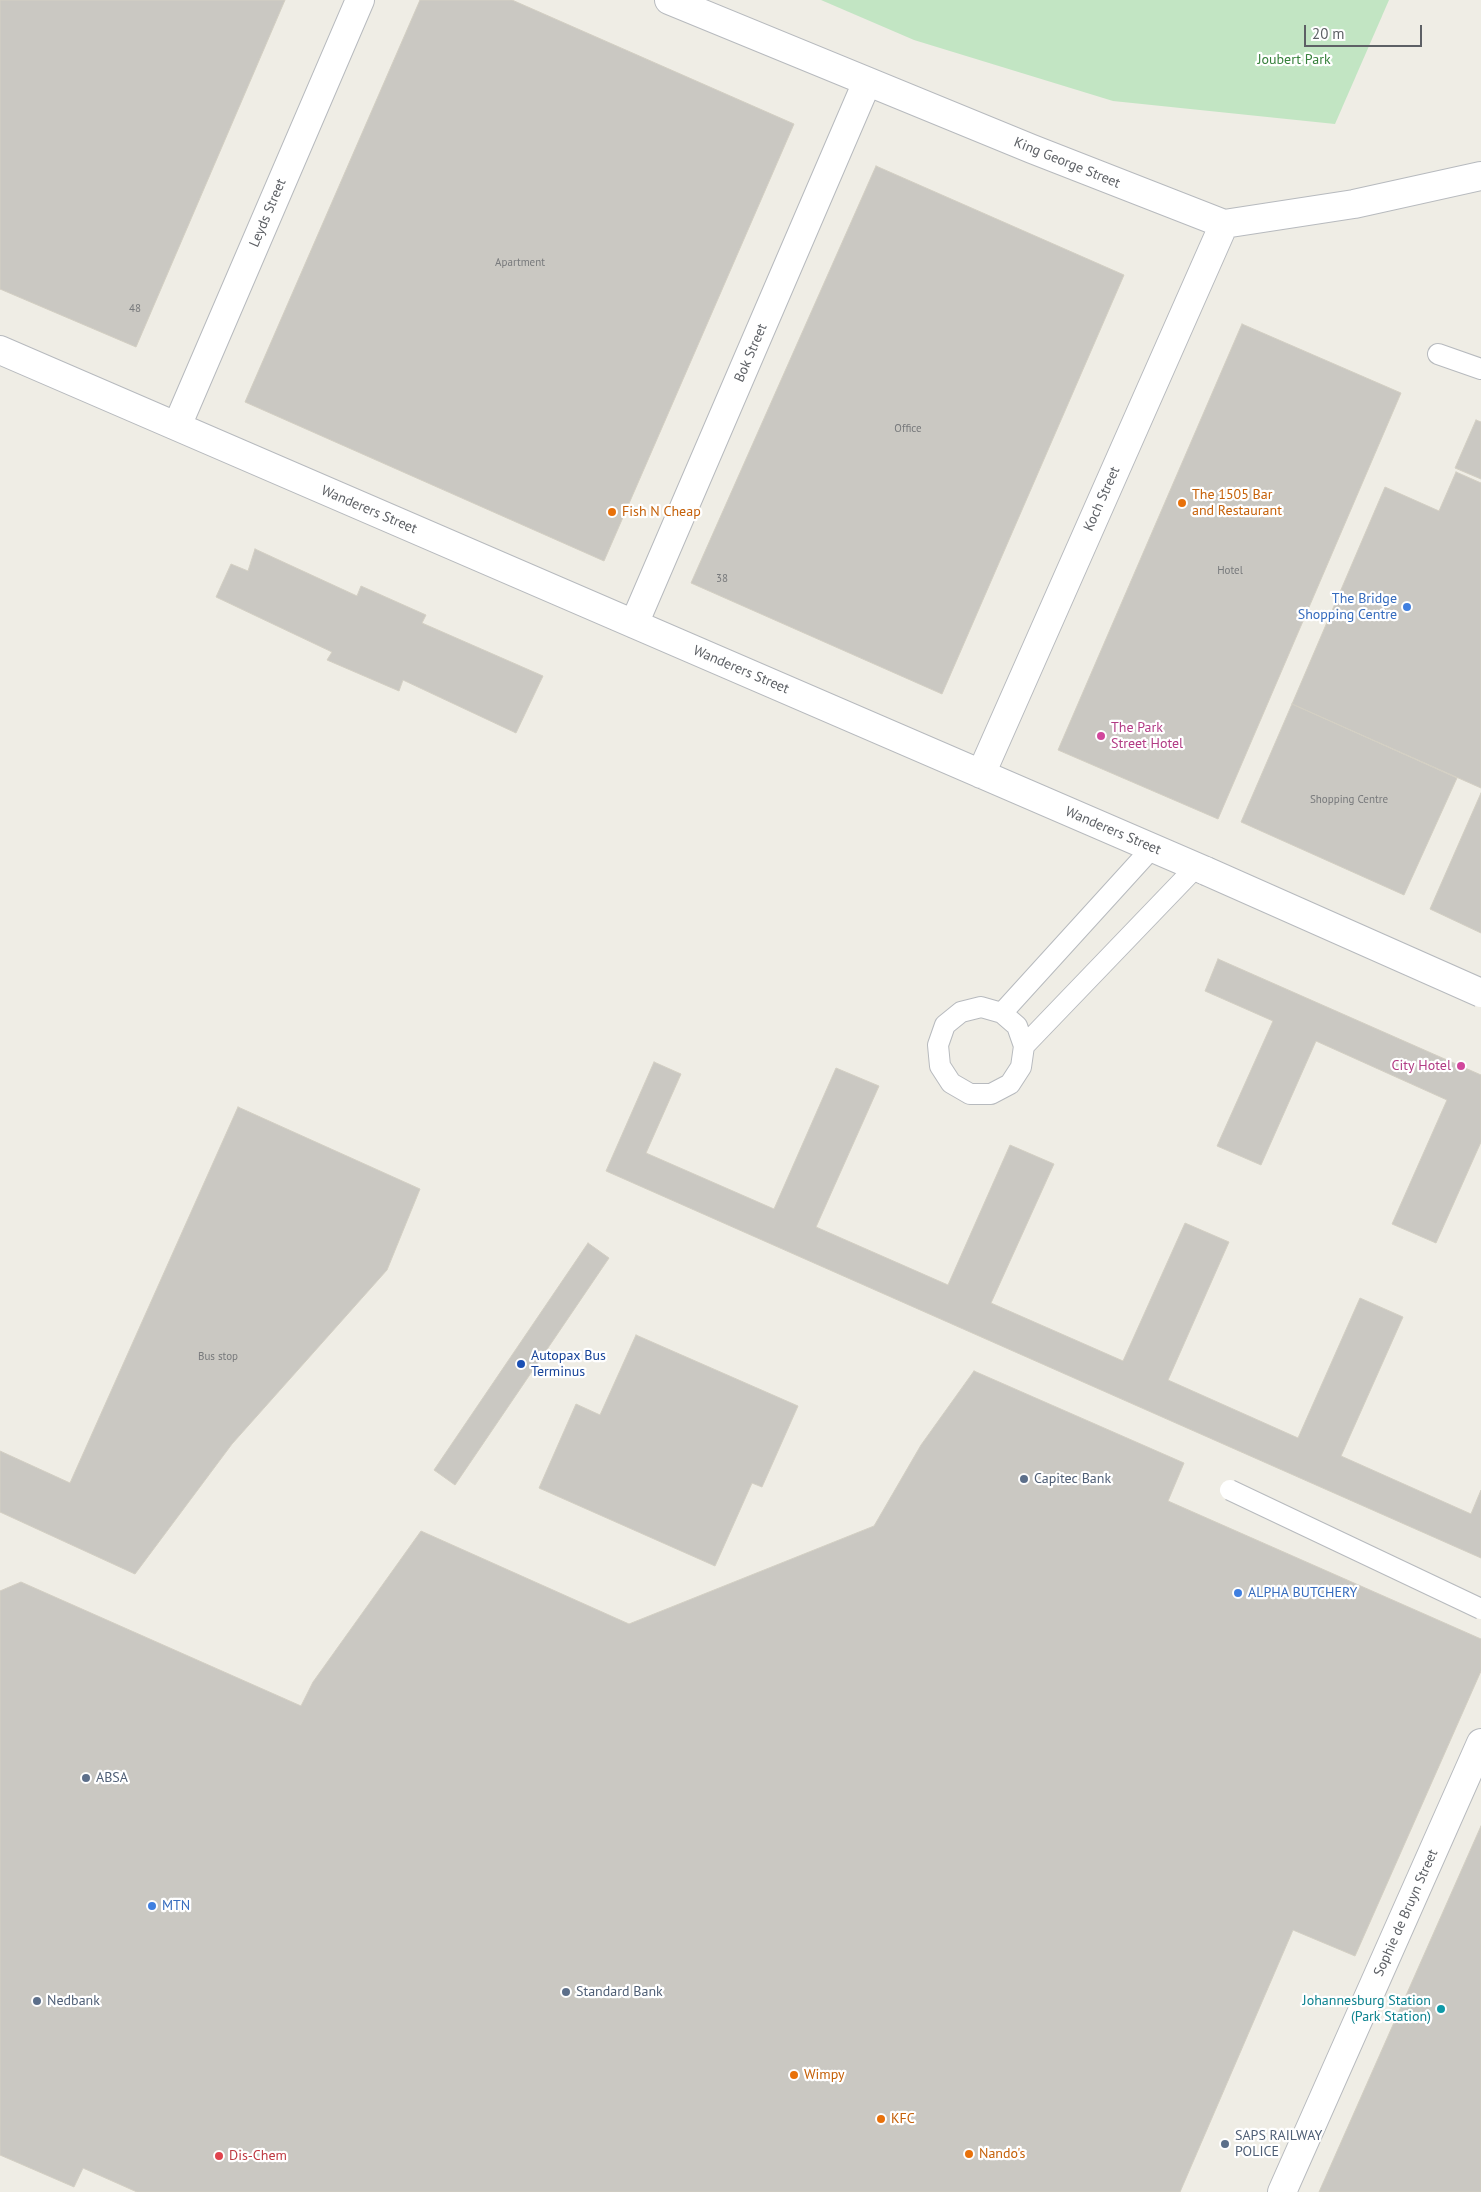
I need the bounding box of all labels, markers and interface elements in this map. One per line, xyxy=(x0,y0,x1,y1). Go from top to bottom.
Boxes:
scale bar xyxy=(1306,15,1424,47)
text: 20 m xyxy=(1312,24,1345,43)
park label: Joubert Park xyxy=(1257,52,1331,68)
street label: King George Street xyxy=(1011,134,1123,192)
street label: Leyds Street xyxy=(246,176,290,250)
house number: Apartment xyxy=(495,256,545,270)
house number: 48 xyxy=(129,302,141,316)
street label: Bok Street xyxy=(731,321,771,385)
house number: Office xyxy=(894,422,922,436)
street label: Koch Street xyxy=(1080,464,1124,534)
street label: Wanderers Street xyxy=(319,482,419,538)
place label: The 1505 Bar and Restaurant xyxy=(1192,487,1282,520)
marker: The 1505 Bar and Restaurant xyxy=(1176,497,1188,509)
place label: Fish N Cheap xyxy=(622,504,701,520)
marker: Fish N Cheap xyxy=(606,506,618,518)
house number: Hotel xyxy=(1217,564,1243,578)
house number: 38 xyxy=(716,572,728,586)
place label: The Bridge Shopping Centre xyxy=(1298,591,1397,624)
marker: The Bridge Shopping Centre xyxy=(1401,601,1413,613)
street label: Wanderers Street xyxy=(691,642,791,698)
place label: The Park Street Hotel xyxy=(1111,720,1183,752)
marker: The Park Street Hotel xyxy=(1095,730,1107,742)
house number: Shopping Centre xyxy=(1310,793,1388,807)
street label: Wanderers Street xyxy=(1063,803,1163,859)
place label: City Hotel xyxy=(1392,1058,1451,1074)
marker: City Hotel xyxy=(1455,1060,1467,1072)
place label: Autopax Bus Terminus xyxy=(531,1348,606,1380)
house number: Bus stop xyxy=(198,1350,238,1364)
marker: Autopax Bus Terminus xyxy=(515,1358,527,1370)
place label: Capitec Bank xyxy=(1034,1471,1111,1487)
marker: Capitec Bank xyxy=(1018,1473,1030,1485)
place label: ALPHA BUTCHERY xyxy=(1248,1585,1357,1601)
marker: ALPHA BUTCHERY xyxy=(1232,1587,1244,1599)
place label: ABSA xyxy=(96,1770,128,1786)
marker: ABSA xyxy=(80,1772,92,1784)
street label: Sophie de Bruyn Street xyxy=(1370,1847,1442,1979)
place label: MTN xyxy=(162,1898,190,1914)
marker: MTN xyxy=(146,1900,158,1912)
place label: Standard Bank xyxy=(576,1984,663,2000)
marker: Standard Bank xyxy=(560,1986,572,1998)
place label: Nedbank xyxy=(47,1993,100,2009)
place label: Johannesburg Station (Park Station) xyxy=(1303,1993,1431,2025)
marker: Nedbank xyxy=(31,1995,43,2007)
marker: Johannesburg Station (Park Station) xyxy=(1435,2003,1447,2015)
place label: Wimpy xyxy=(804,2067,845,2083)
marker: Wimpy xyxy=(788,2069,800,2081)
place label: KFC xyxy=(891,2111,915,2127)
marker: KFC xyxy=(875,2113,887,2125)
place label: SAPS RAILWAY POLICE xyxy=(1235,2128,1322,2160)
marker: SAPS RAILWAY POLICE xyxy=(1219,2138,1231,2150)
place label: Nando's xyxy=(979,2146,1025,2162)
place label: Dis-Chem xyxy=(229,2148,287,2164)
marker: Nando's xyxy=(963,2148,975,2160)
marker: Dis-Chem xyxy=(213,2150,225,2162)

